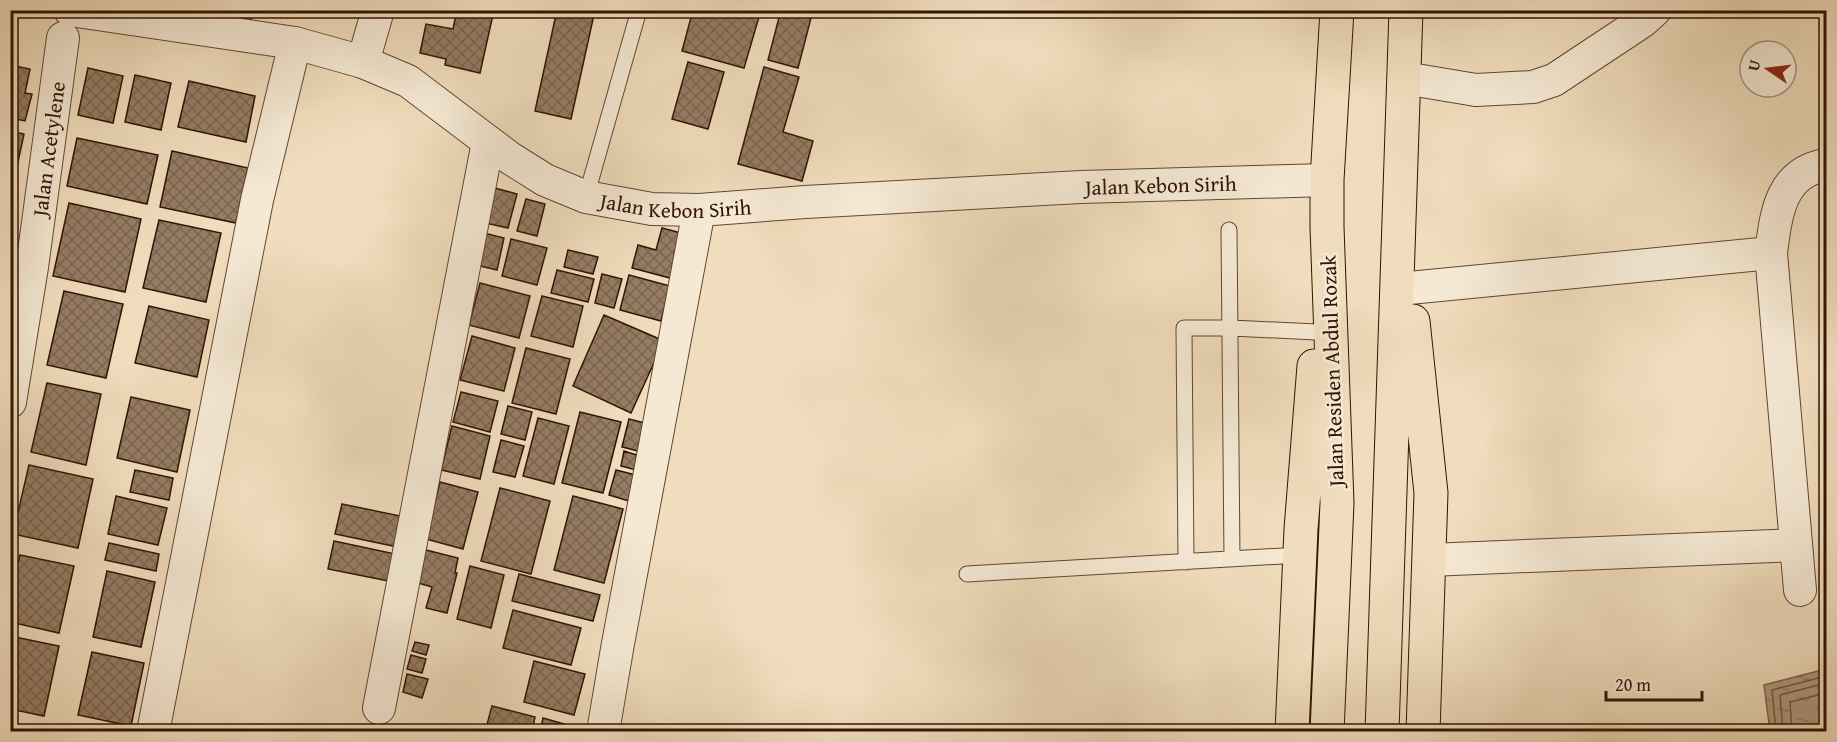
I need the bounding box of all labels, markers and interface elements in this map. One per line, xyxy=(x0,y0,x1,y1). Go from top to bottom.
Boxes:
north arrow xyxy=(1738,39,1798,99)
text: U xyxy=(1740,57,1766,74)
street label: Jalan Acetylene xyxy=(23,79,72,221)
street label: Jalan Kebon Sirih xyxy=(1082,167,1237,202)
street label: Jalan Kebon Sirih xyxy=(595,184,753,226)
street label: Jalan Residen Abdul Rozak xyxy=(1312,254,1352,490)
scale bar xyxy=(1606,664,1702,702)
text: 20 m xyxy=(1615,671,1651,698)

